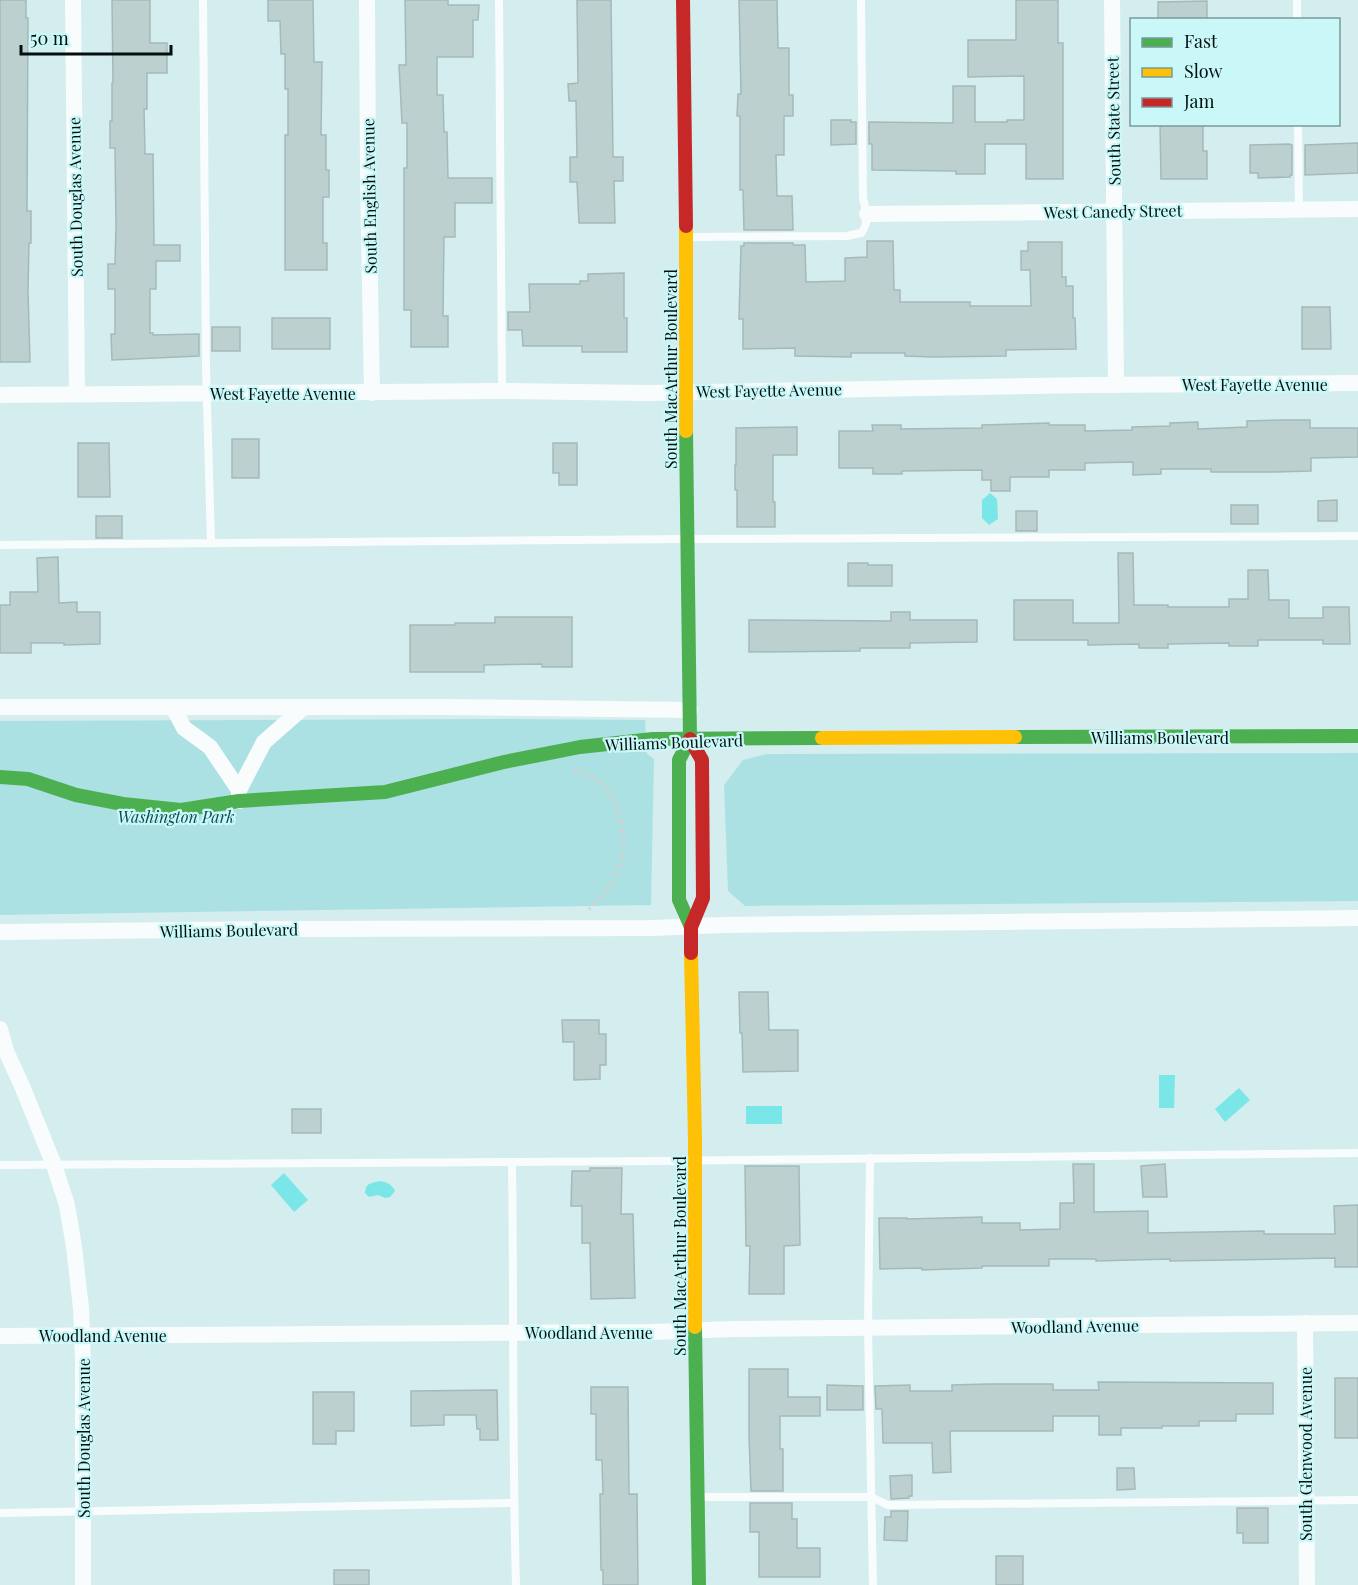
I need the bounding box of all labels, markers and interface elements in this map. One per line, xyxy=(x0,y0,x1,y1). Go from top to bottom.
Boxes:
scale bar xyxy=(21,18,171,56)
legend xyxy=(1130,18,1340,126)
text: 50 m xyxy=(30,26,69,50)
text: Fast xyxy=(1184,29,1218,53)
street label: South State Street xyxy=(1101,56,1125,186)
text: Slow xyxy=(1184,59,1222,83)
text: Jam xyxy=(1183,89,1214,113)
street label: South Douglas Avenue xyxy=(63,117,87,277)
street label: South English Avenue xyxy=(357,118,381,274)
street label: West Canedy Street xyxy=(1043,199,1183,223)
street label: South MacArthur Boulevard xyxy=(660,269,681,469)
street label: West Fayette Avenue xyxy=(1181,374,1328,395)
street label: West Fayette Avenue xyxy=(695,378,842,402)
street label: West Fayette Avenue xyxy=(209,383,356,404)
street label: Williams Boulevard xyxy=(1090,727,1229,748)
street label: Williams Boulevard xyxy=(604,729,743,755)
park label: Washington Park xyxy=(117,806,235,827)
street label: Williams Boulevard xyxy=(159,918,298,942)
street label: South MacArthur Boulevard xyxy=(669,1156,690,1356)
street label: Woodland Avenue xyxy=(1010,1314,1139,1338)
street label: Woodland Avenue xyxy=(524,1322,653,1343)
street label: Woodland Avenue xyxy=(38,1325,167,1346)
street label: South Douglas Avenue xyxy=(73,1358,94,1518)
street label: South Glenwood Avenue xyxy=(1295,1367,1316,1541)

